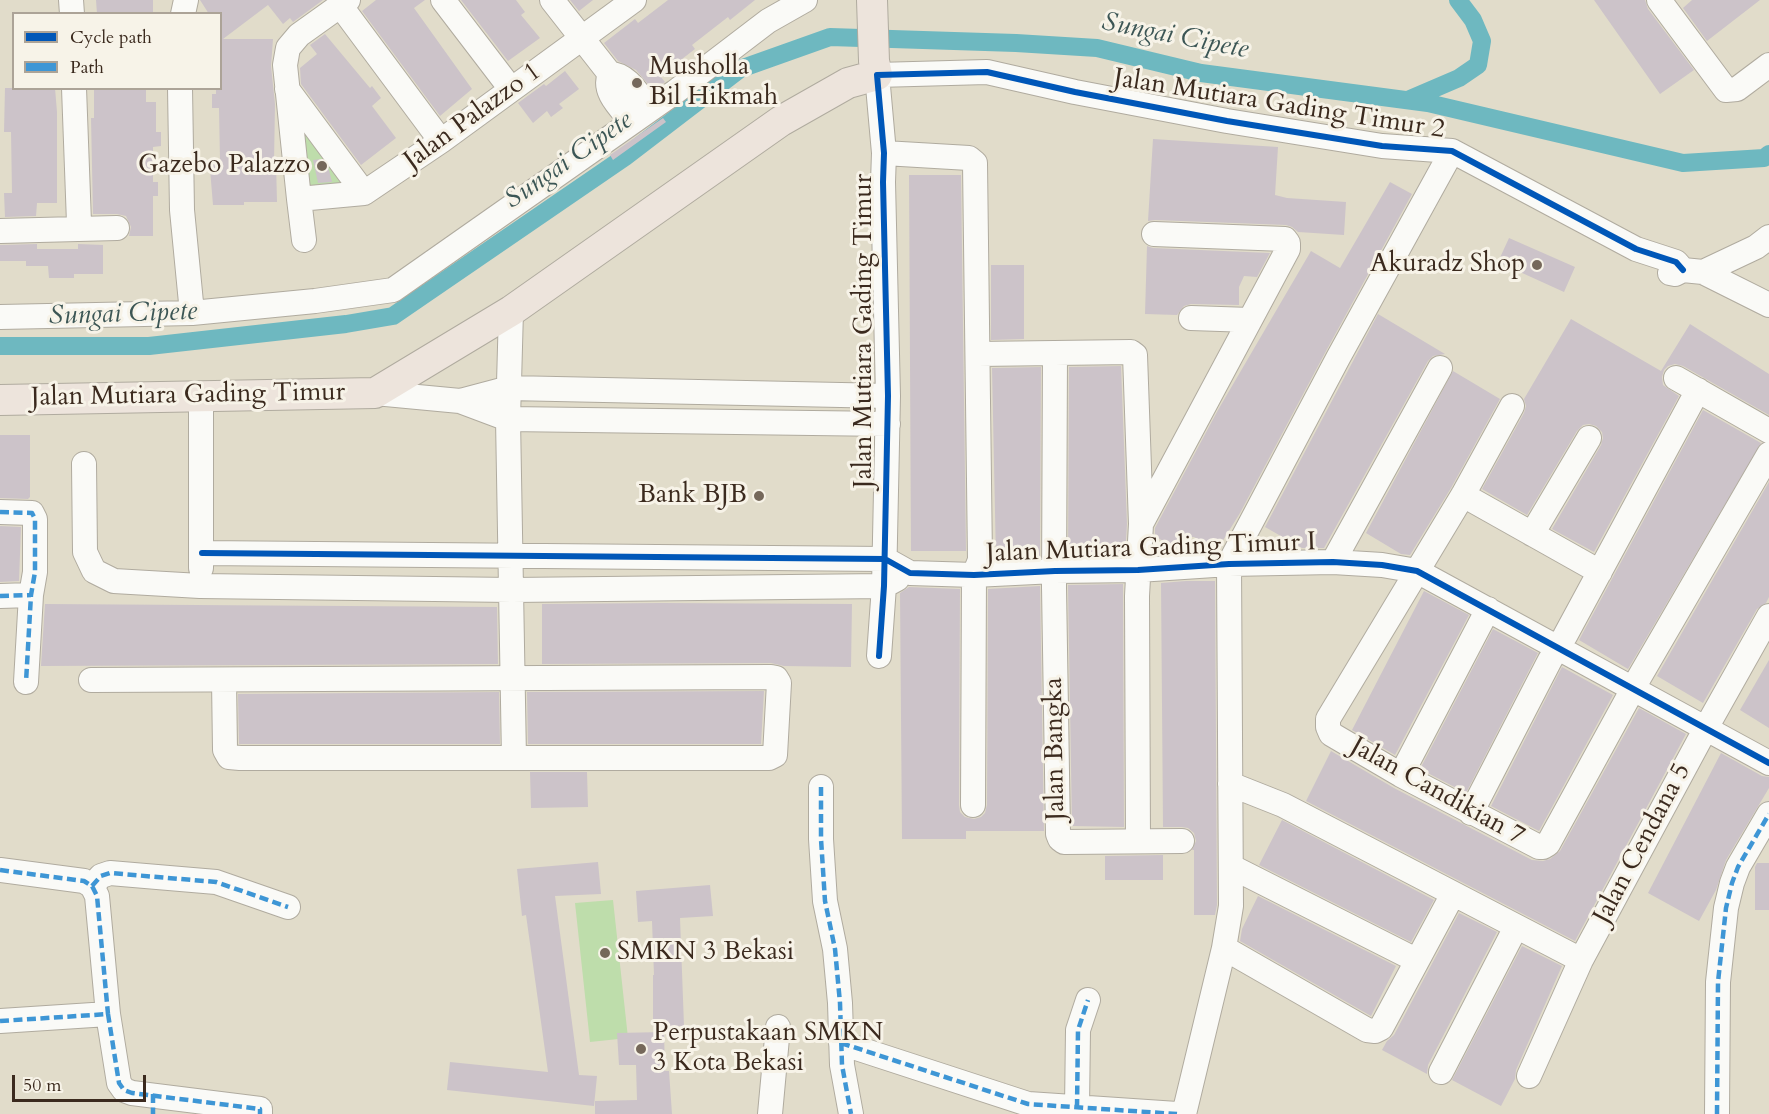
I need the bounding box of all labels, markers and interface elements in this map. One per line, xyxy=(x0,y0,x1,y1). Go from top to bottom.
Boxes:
water label: Sungai Cipete xyxy=(1099,7,1251,67)
legend xyxy=(12,12,222,90)
text: Cycle path xyxy=(70,25,152,50)
place label: Musholla Bil Hikmah xyxy=(649,52,778,113)
text: Path xyxy=(70,55,104,80)
street label: Jalan Palazzo 1 xyxy=(398,57,548,177)
street label: Jalan Mutiara Gading Timur 2 xyxy=(1111,63,1447,147)
marker: Musholla Bil Hikmah xyxy=(630,76,644,90)
water label: Sungai Cipete xyxy=(499,105,639,217)
place label: Gazebo Palazzo xyxy=(138,150,310,182)
marker: Gazebo Palazzo xyxy=(315,159,329,173)
street label: Jalan Mutiara Gading Timur xyxy=(849,174,881,488)
place label: Akuradz Shop xyxy=(1370,249,1525,281)
marker: Akuradz Shop xyxy=(1530,258,1544,272)
water label: Sungai Cipete xyxy=(48,296,198,334)
street label: Jalan Mutiara Gading Timur xyxy=(31,378,345,414)
place label: Bank BJB xyxy=(638,480,747,512)
marker: Bank BJB xyxy=(752,489,766,503)
street label: Jalan Mutiara Gading Timur I xyxy=(985,528,1317,570)
street label: Jalan Bangka xyxy=(1039,677,1073,821)
street label: Jalan Candikian 7 xyxy=(1345,731,1529,853)
street label: Jalan Cendana 5 xyxy=(1588,758,1698,930)
place label: SMKN 3 Bekasi xyxy=(617,937,794,969)
marker: SMKN 3 Bekasi xyxy=(598,946,612,960)
place label: Perpustakaan SMKN 3 Kota Bekasi xyxy=(653,1018,883,1080)
marker: Perpustakaan SMKN 3 Kota Bekasi xyxy=(634,1042,648,1056)
scale bar xyxy=(15,1063,148,1101)
text: 50 m xyxy=(23,1073,62,1098)

